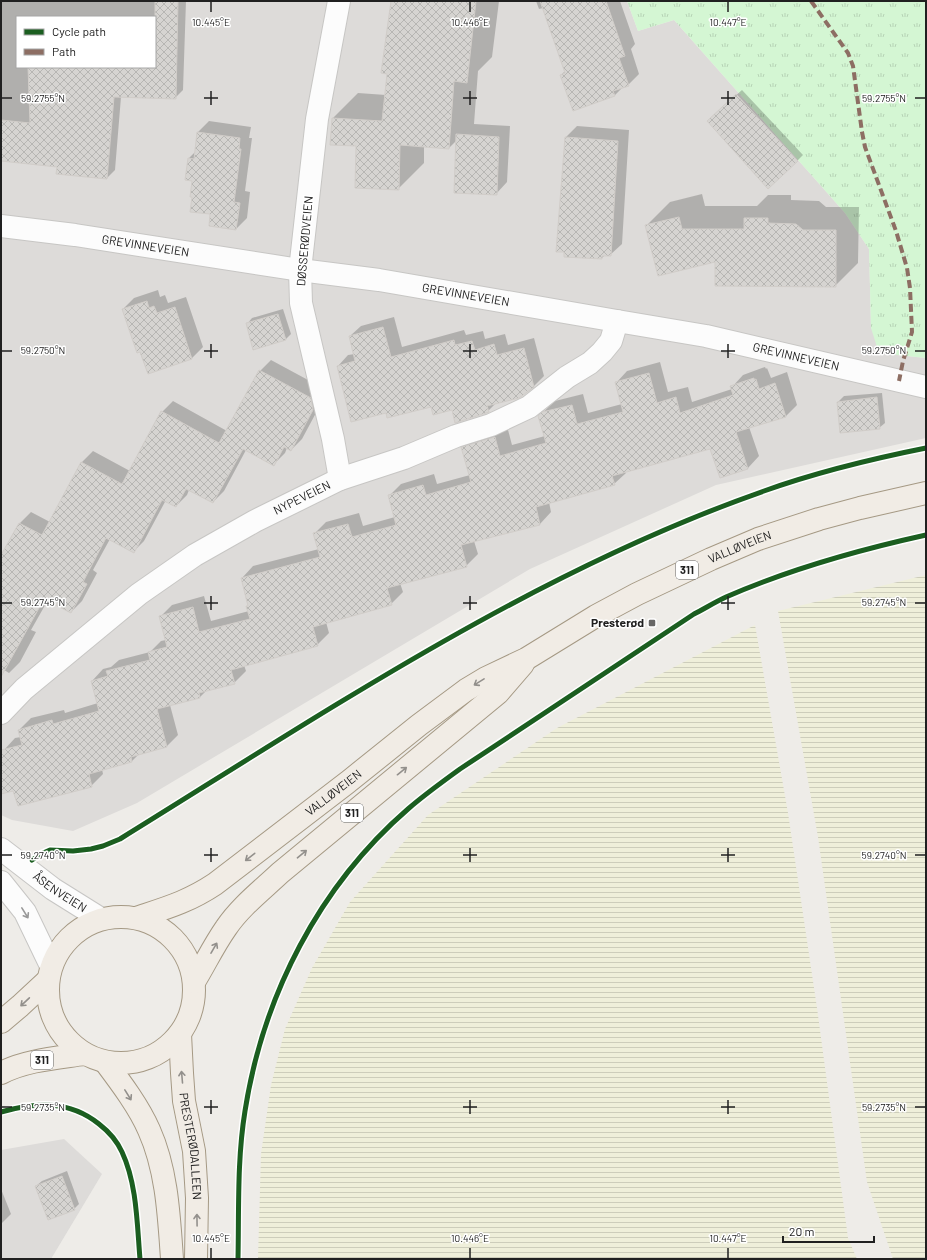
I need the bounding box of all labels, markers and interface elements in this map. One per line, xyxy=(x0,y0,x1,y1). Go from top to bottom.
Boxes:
legend xyxy=(16,16,156,68)
text: 10.445°E xyxy=(192,16,230,28)
text: 10.446°E xyxy=(451,16,489,28)
text: 10.447°E xyxy=(709,16,747,28)
text: Cycle path xyxy=(52,24,106,38)
text: Path xyxy=(52,44,76,58)
text: 59.2755°N xyxy=(21,92,65,104)
text: 59.2755°N xyxy=(862,92,906,104)
street label: DØSSERØDVEIEN xyxy=(293,195,315,287)
street label: GREVINNEVEIEN xyxy=(101,231,190,259)
street label: GREVINNEVEIEN xyxy=(421,280,511,308)
street label: GREVINNEVEIEN xyxy=(752,339,841,373)
text: 59.2750°N xyxy=(21,344,65,356)
text: 59.2750°N xyxy=(862,344,906,356)
street label: NYPEVEIEN xyxy=(271,477,332,517)
street label: VALLØVEIEN xyxy=(706,527,773,565)
road number: 311 xyxy=(676,561,698,579)
text: 59.2745°N xyxy=(21,596,65,608)
text: 59.2745°N xyxy=(862,596,906,608)
place label: Presterød xyxy=(591,615,644,629)
marker: Presterød xyxy=(647,618,657,628)
one-way arrow xyxy=(473,678,484,686)
street label: VALLØVEIEN xyxy=(302,766,364,818)
one-way arrow xyxy=(397,767,407,776)
road number: 311 xyxy=(341,804,363,822)
text: 59.2740°N xyxy=(21,849,65,861)
text: 59.2740°N xyxy=(862,849,906,861)
one-way arrow xyxy=(297,850,308,859)
one-way arrow xyxy=(244,852,255,861)
street label: ÅSENVEIEN xyxy=(31,868,90,914)
one-way arrow xyxy=(21,907,29,919)
one-way arrow xyxy=(210,943,218,955)
one-way arrow xyxy=(20,997,30,1006)
road number: 311 xyxy=(31,1051,53,1069)
one-way arrow xyxy=(178,1071,186,1084)
one-way arrow xyxy=(125,1089,133,1101)
street label: PRESTERØDALLEEN xyxy=(177,1092,205,1200)
text: 59.2735°N xyxy=(21,1101,65,1113)
text: 59.2735°N xyxy=(862,1101,906,1113)
one-way arrow xyxy=(193,1214,201,1227)
scale bar xyxy=(783,1218,874,1244)
text: 20 m xyxy=(789,1224,815,1238)
text: 10.445°E xyxy=(192,1232,230,1244)
text: 10.446°E xyxy=(451,1232,489,1244)
text: 10.447°E xyxy=(709,1232,747,1244)

